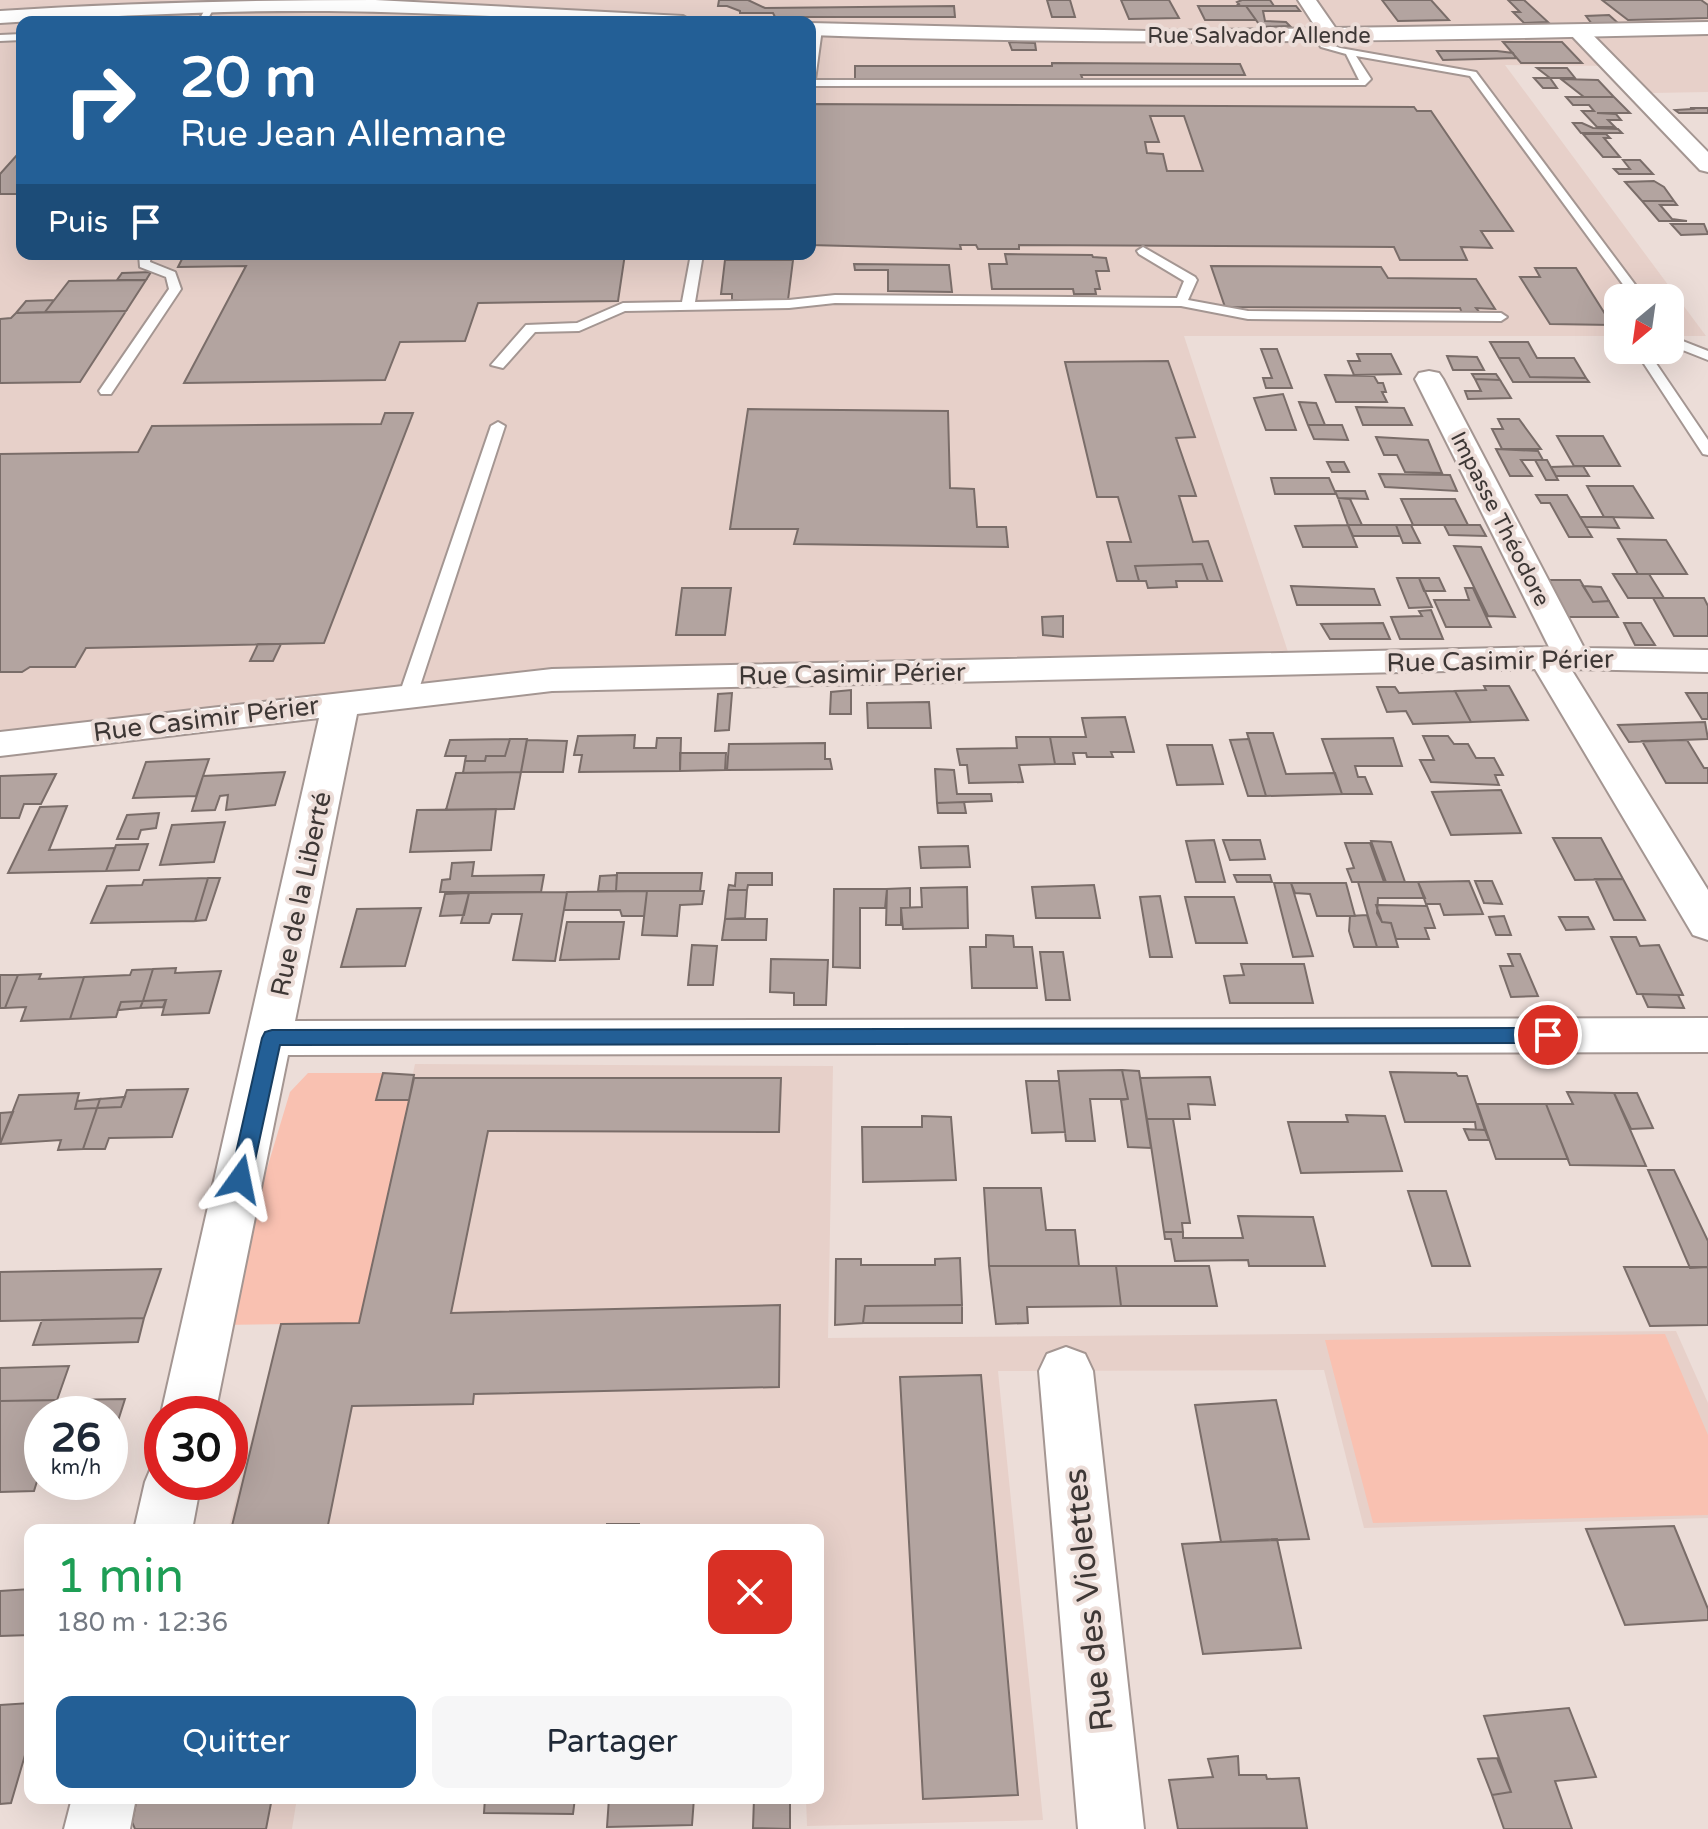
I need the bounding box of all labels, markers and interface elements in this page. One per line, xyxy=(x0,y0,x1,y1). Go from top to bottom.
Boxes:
street label: Rue Salvador Allende xyxy=(1147,23,1371,49)
text: 20 m xyxy=(180,45,316,112)
icon: right xyxy=(48,48,152,152)
text: Rue Jean Allemane xyxy=(180,113,506,156)
icon: arrive xyxy=(124,200,168,244)
text: Puis xyxy=(48,204,108,241)
north arrow xyxy=(1604,284,1684,364)
map controls xyxy=(1604,284,1684,364)
street label: Impasse Théodore xyxy=(1445,428,1555,610)
street label: Rue Casimir Périer xyxy=(1386,644,1614,678)
street label: Rue Casimir Périer xyxy=(738,657,966,691)
street label: Rue Casimir Périer xyxy=(91,690,321,748)
street label: Rue de la Liberté xyxy=(264,789,338,999)
pin xyxy=(1514,1001,1582,1069)
icon: arrive xyxy=(1526,1013,1570,1057)
position arrow xyxy=(198,1137,282,1221)
speed limit sign: 30 xyxy=(144,1396,248,1500)
text: 26 xyxy=(51,1414,101,1462)
text: km/h xyxy=(51,1456,101,1480)
street label: Rue des Violettes xyxy=(1056,1467,1122,1733)
text: 1 min xyxy=(56,1548,184,1606)
button: close xyxy=(708,1550,792,1634)
text: 180 m · 12:36 xyxy=(56,1607,228,1638)
button: Quitter xyxy=(56,1696,416,1788)
button: Partager xyxy=(432,1696,792,1788)

